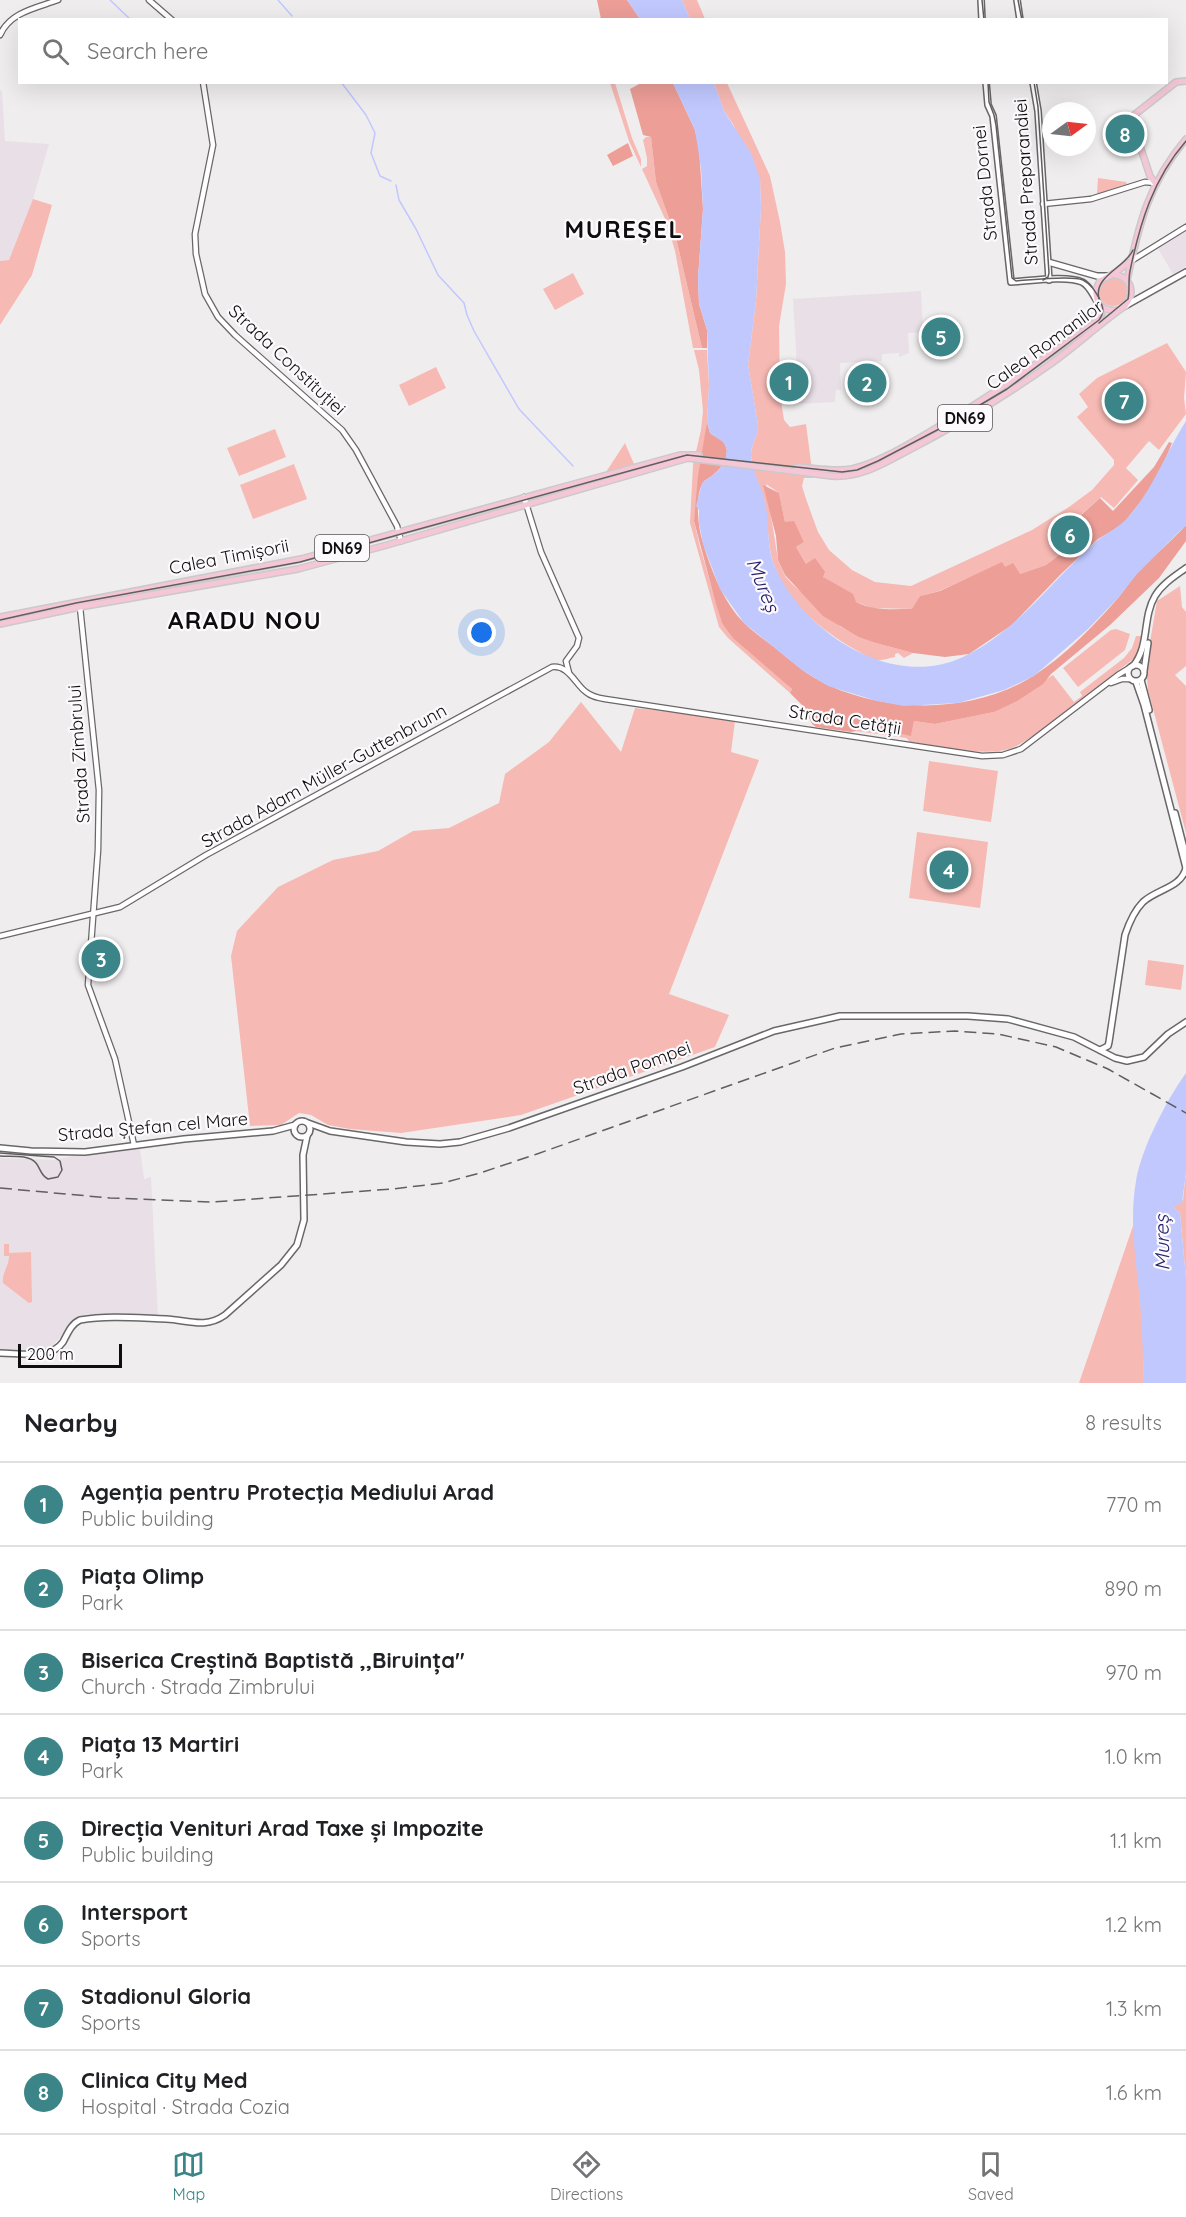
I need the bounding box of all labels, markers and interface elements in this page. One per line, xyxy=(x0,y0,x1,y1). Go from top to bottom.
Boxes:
search box xyxy=(18,18,1168,84)
icon: search xyxy=(39,35,72,68)
text: Search here xyxy=(87,37,208,65)
street label: Strada Preparandiei xyxy=(1008,98,1043,266)
north arrow xyxy=(1042,102,1096,156)
pin: 8 xyxy=(1106,112,1144,156)
street label: Strada Dornei xyxy=(967,124,1002,242)
district label: MUREȘEL xyxy=(565,214,683,244)
street label: Calea Romanilor xyxy=(982,294,1108,395)
street label: Strada Constituției xyxy=(224,299,351,420)
pin: 5 xyxy=(922,314,960,360)
pin: 1 xyxy=(770,360,808,404)
pin: 2 xyxy=(848,360,886,406)
pin: 7 xyxy=(1104,378,1144,424)
road number: DN69 xyxy=(938,405,992,431)
pin: 6 xyxy=(1050,512,1090,558)
street label: Calea Timișorii xyxy=(167,534,291,579)
road number: DN69 xyxy=(315,535,369,561)
water label: Mureș xyxy=(741,554,786,617)
district label: ARADU NOU xyxy=(168,605,322,635)
your location xyxy=(467,618,496,647)
street label: Strada Zimbrului xyxy=(62,684,95,824)
street label: Strada Adam Müller-Guttenbrunn xyxy=(197,698,450,853)
street label: Strada Cetății xyxy=(787,699,903,740)
pin: 4 xyxy=(930,848,968,892)
pin: 3 xyxy=(82,936,120,982)
street label: Strada Pompei xyxy=(570,1036,694,1099)
street label: Strada Ștefan cel Mare xyxy=(57,1107,249,1146)
water label: Mureș xyxy=(1148,1213,1174,1271)
scale bar xyxy=(18,1341,122,1368)
text: 200 m xyxy=(27,1344,74,1364)
text: Nearby xyxy=(24,1406,118,1439)
text: 8 results xyxy=(1085,1410,1162,1435)
text: Agenţia pentru Protecţia Mediului Arad xyxy=(81,1478,494,1506)
text: 1 xyxy=(40,1492,47,1517)
text: 770 m xyxy=(1106,1492,1162,1517)
text: Public building xyxy=(81,1506,214,1531)
text: Piața Olimp xyxy=(81,1562,204,1590)
text: 2 xyxy=(38,1576,49,1601)
text: 890 m xyxy=(1104,1576,1162,1601)
text: Park xyxy=(81,1590,123,1615)
text: Biserica Creștină Baptistă ,,Biruința" xyxy=(81,1646,465,1674)
text: 3 xyxy=(38,1660,49,1685)
text: 970 m xyxy=(1106,1660,1162,1685)
text: Church · Strada Zimbrului xyxy=(81,1674,315,1699)
text: Piața 13 Martiri xyxy=(81,1730,239,1758)
text: 4 xyxy=(38,1744,49,1769)
text: 1.0 km xyxy=(1105,1744,1162,1769)
text: Park xyxy=(81,1758,123,1783)
text: Direcția Venituri Arad Taxe și Impozite xyxy=(81,1814,484,1842)
text: 5 xyxy=(38,1828,49,1853)
text: 1.1 km xyxy=(1110,1828,1162,1853)
text: Public building xyxy=(81,1842,214,1867)
text: Intersport xyxy=(81,1898,188,1926)
text: 6 xyxy=(38,1912,49,1937)
text: 1.2 km xyxy=(1106,1912,1162,1937)
text: Sports xyxy=(81,1926,141,1951)
text: Stadionul Gloria xyxy=(81,1982,251,2010)
text: 7 xyxy=(38,1996,49,2021)
text: 1.3 km xyxy=(1106,1996,1162,2021)
text: Sports xyxy=(81,2010,141,2035)
text: Clinica City Med xyxy=(81,2066,248,2094)
text: 8 xyxy=(38,2080,49,2105)
text: 1.6 km xyxy=(1106,2080,1162,2105)
text: Hospital · Strada Cozia xyxy=(81,2094,290,2119)
tab: Map xyxy=(172,2148,205,2204)
tab: Directions xyxy=(550,2148,623,2204)
tab: Saved xyxy=(968,2148,1014,2204)

